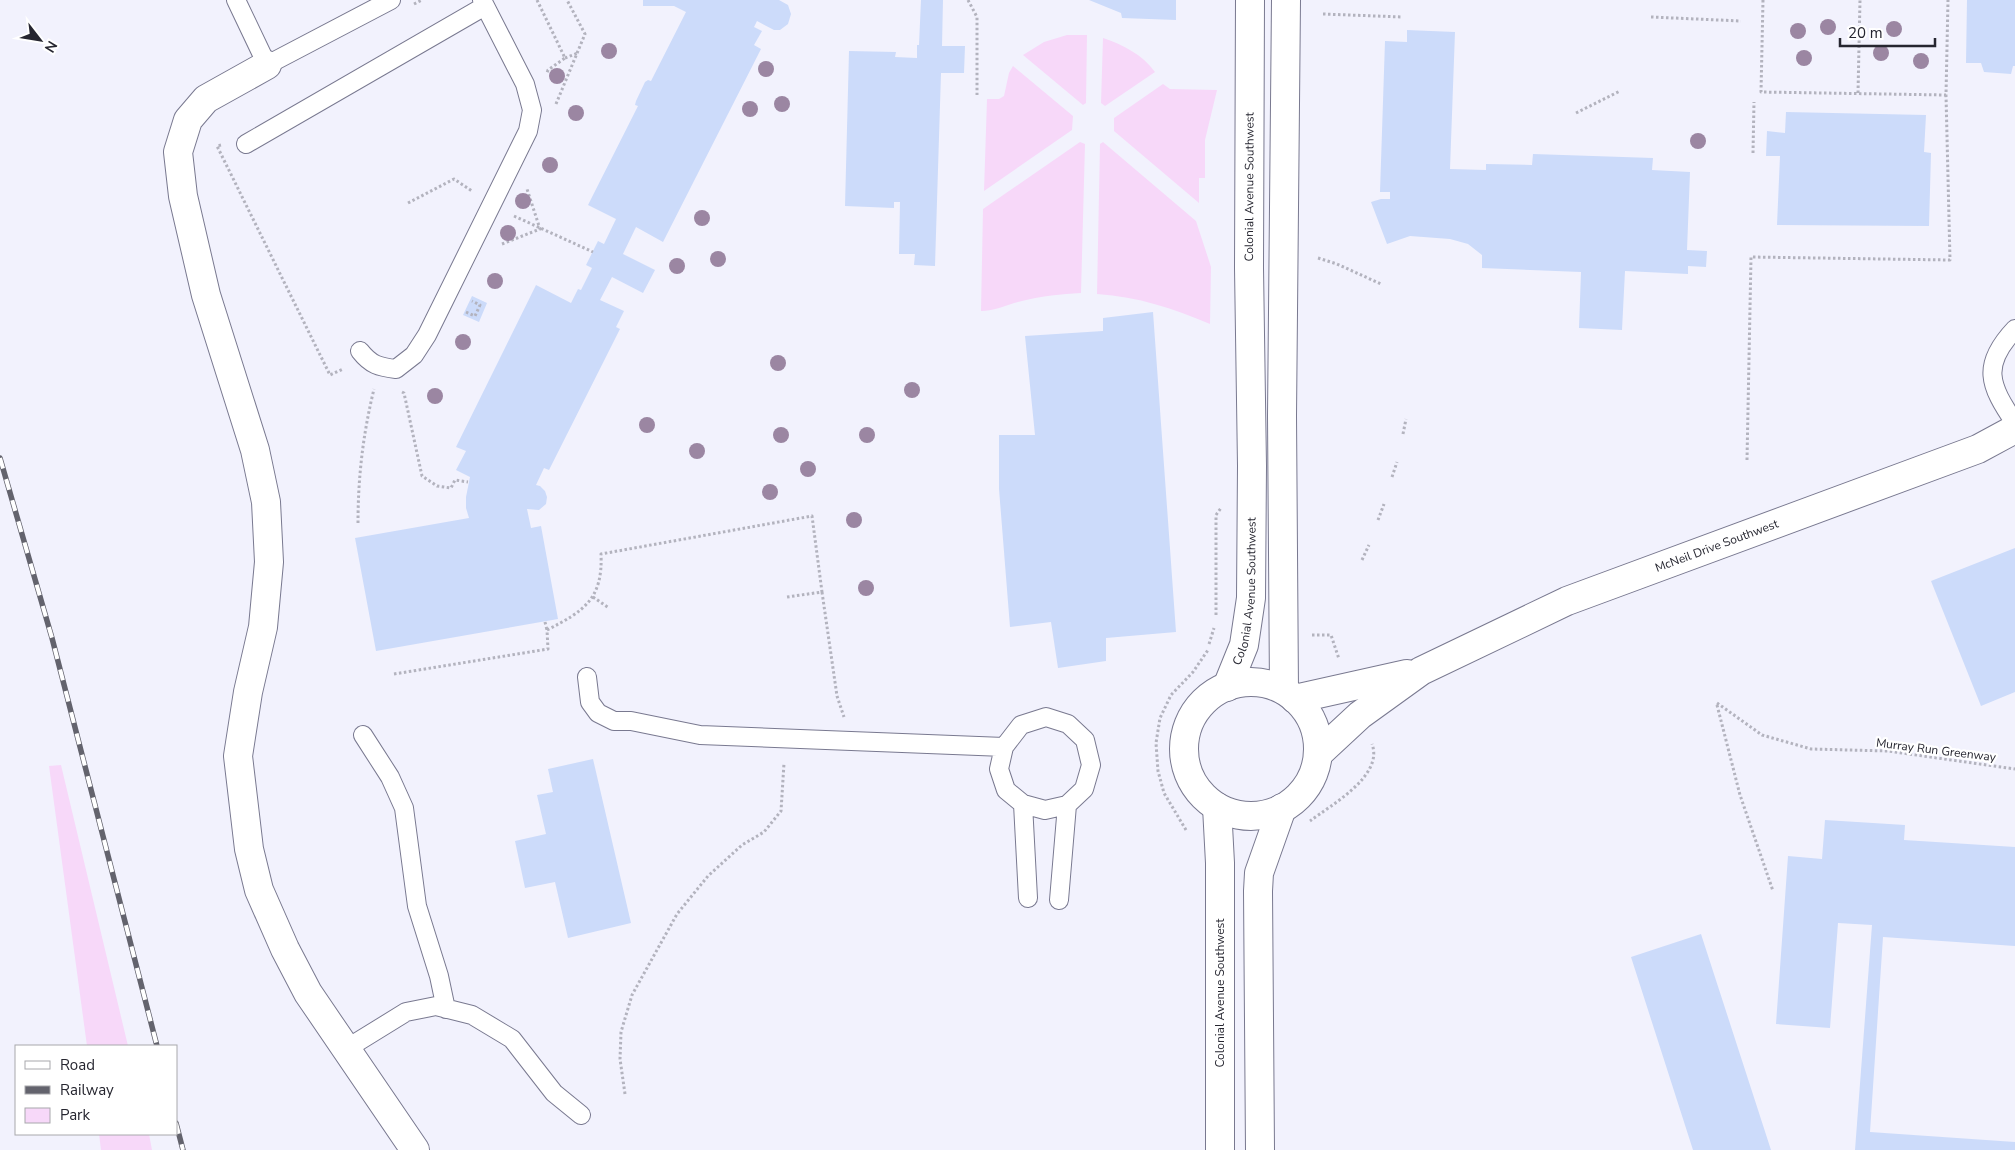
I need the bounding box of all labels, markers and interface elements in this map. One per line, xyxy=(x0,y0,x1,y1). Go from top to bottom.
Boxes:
north arrow xyxy=(15,15,65,65)
scale bar xyxy=(1840,15,1935,47)
text: 20 m xyxy=(1848,23,1883,43)
text: N xyxy=(40,37,62,56)
street label: Colonial Avenue Southwest xyxy=(1241,111,1258,262)
street label: McNeil Drive Southwest xyxy=(1653,515,1781,576)
street label: Colonial Avenue Southwest xyxy=(1229,516,1260,667)
street label: Murray Run Greenway xyxy=(1875,735,1998,765)
street label: Colonial Avenue Southwest xyxy=(1212,918,1228,1068)
legend xyxy=(15,1045,178,1135)
text: Road xyxy=(60,1055,95,1075)
text: Railway xyxy=(60,1080,114,1100)
text: Park xyxy=(60,1105,90,1125)

